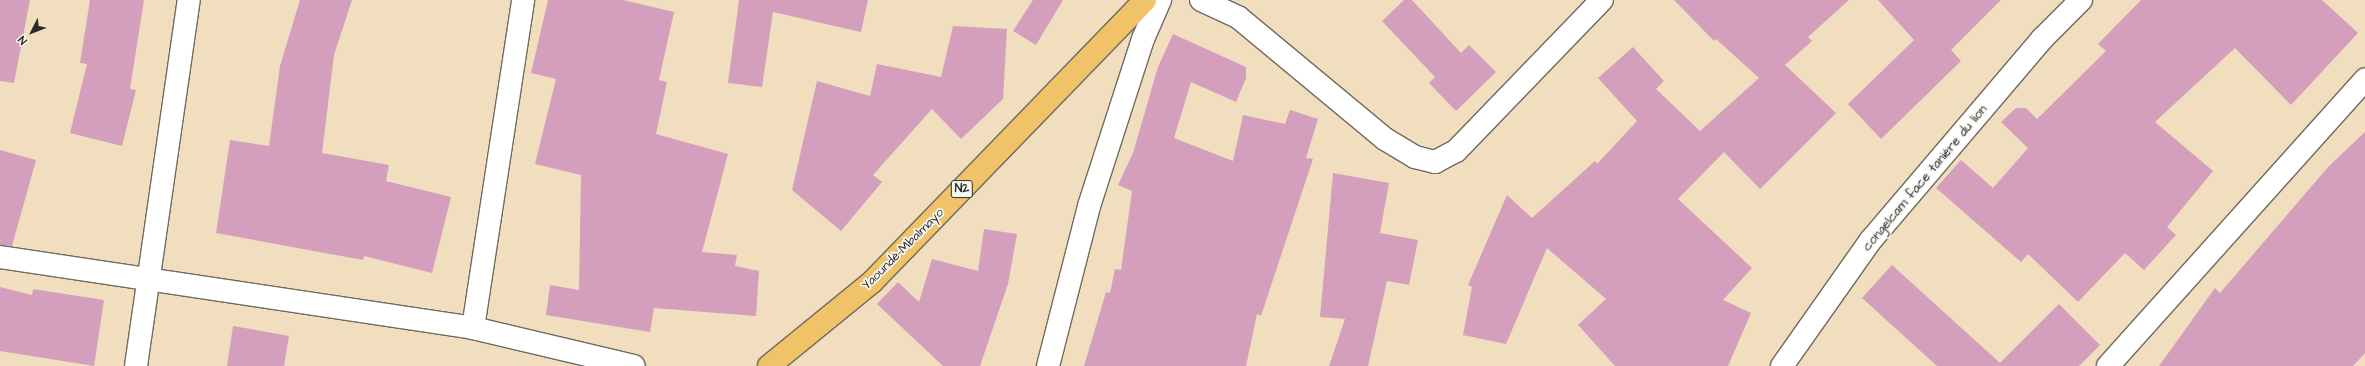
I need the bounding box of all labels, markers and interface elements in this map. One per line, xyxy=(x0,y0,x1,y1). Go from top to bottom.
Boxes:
north arrow xyxy=(12,12,52,52)
text: N xyxy=(15,33,31,48)
street label: congelcam face tanière du lion xyxy=(1859,102,1991,254)
road number: N2 xyxy=(950,179,974,199)
street label: Yaoundé-Mbalmayo xyxy=(859,205,947,293)

